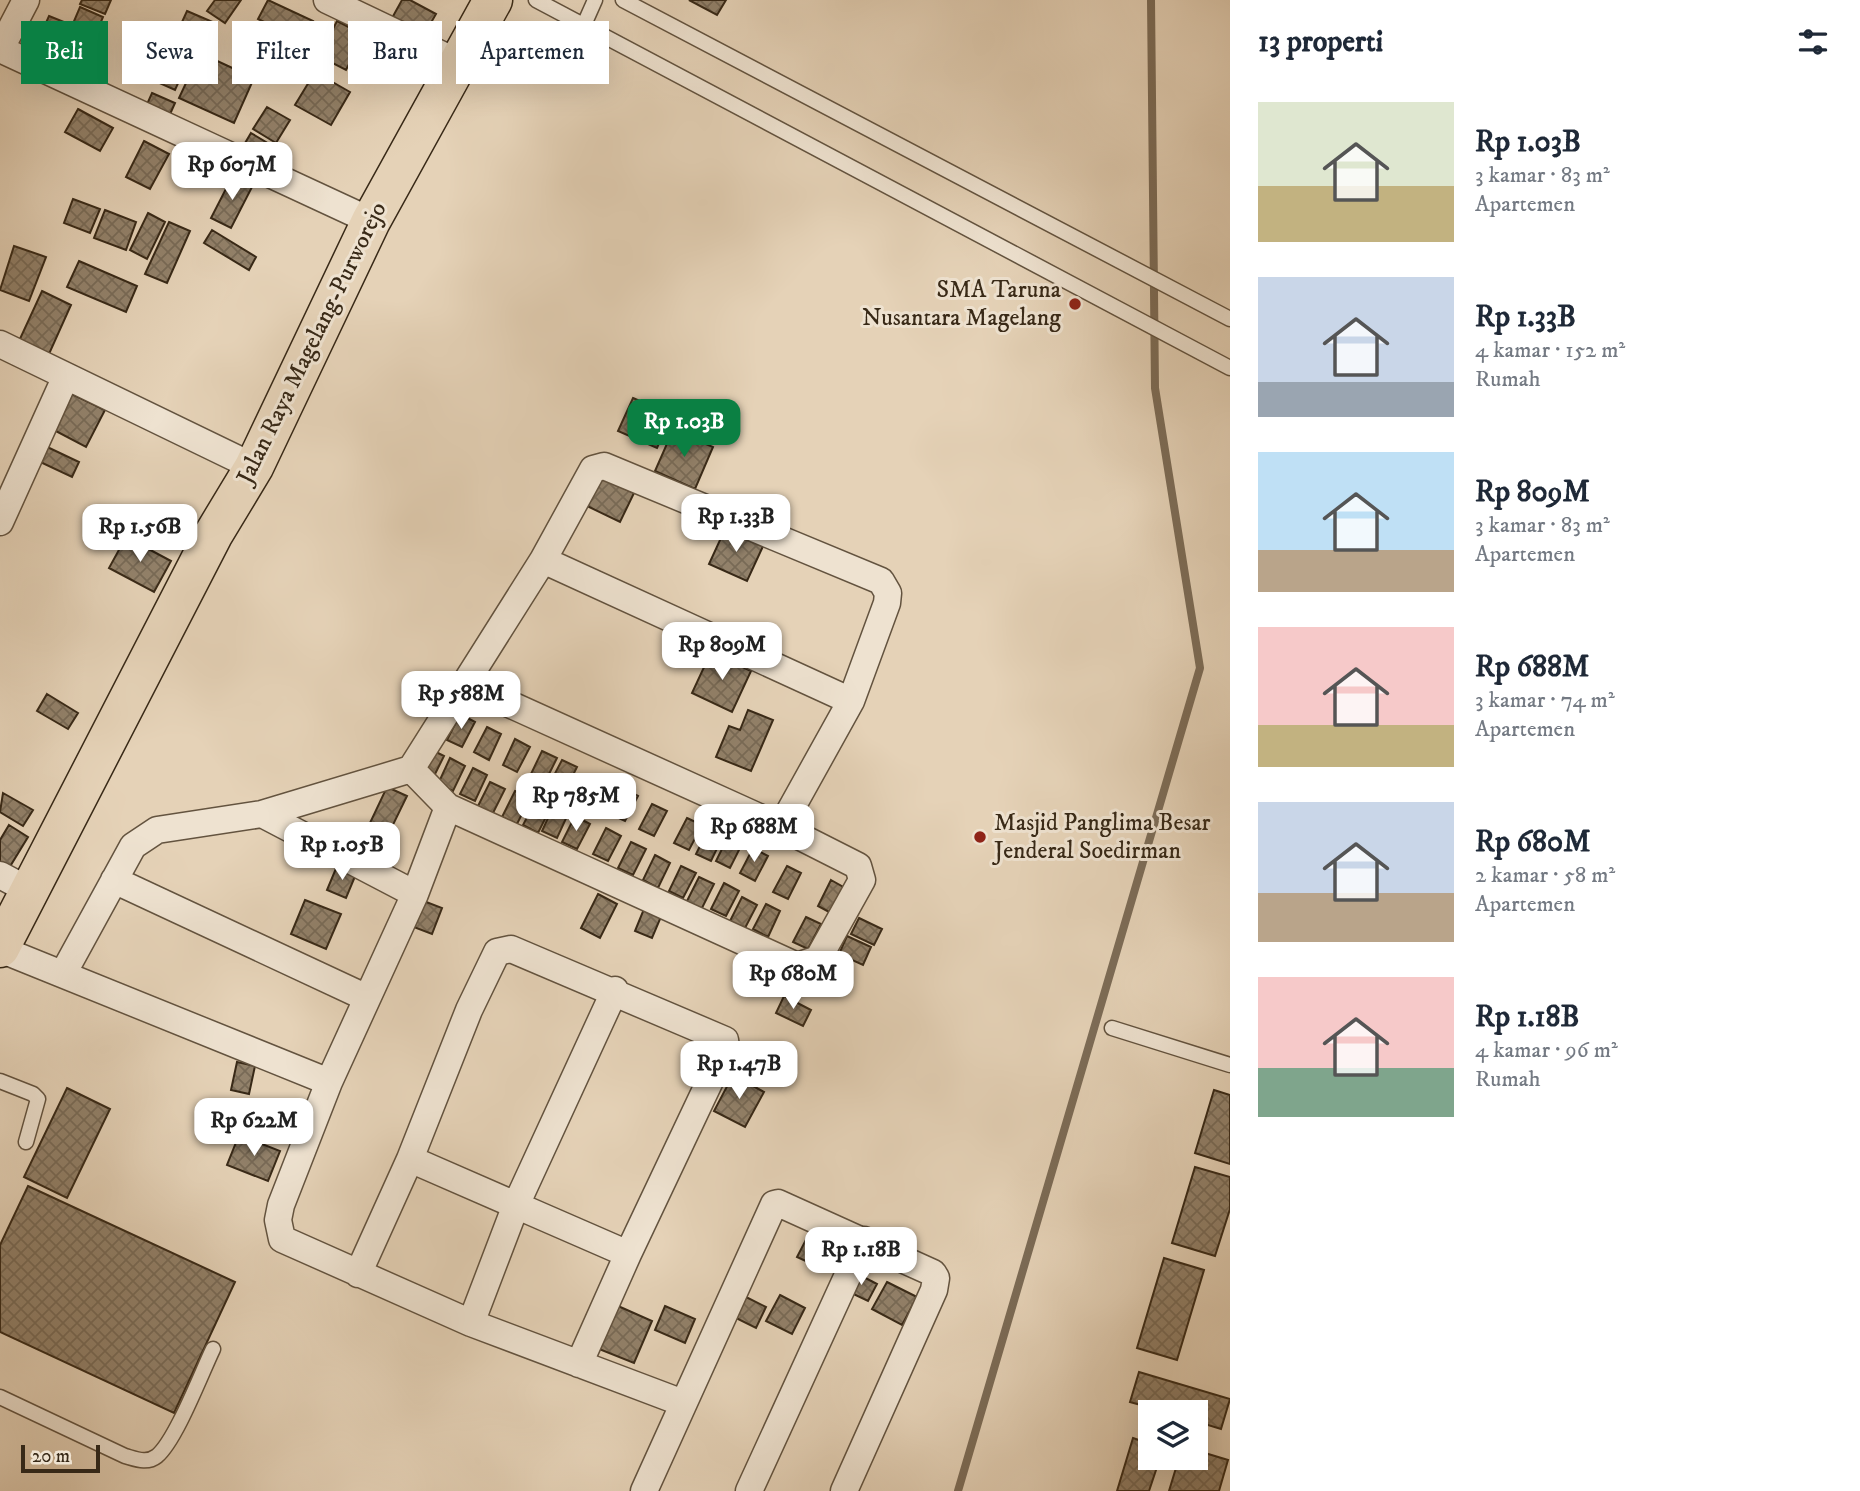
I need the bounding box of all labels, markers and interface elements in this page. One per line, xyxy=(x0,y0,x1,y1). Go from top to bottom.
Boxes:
chip: Beli xyxy=(21,21,108,84)
chip: Sewa xyxy=(122,21,218,84)
chip: Filter xyxy=(232,21,334,84)
chip: Baru xyxy=(348,21,442,84)
chip: Apartemen xyxy=(456,21,609,84)
icon: filters xyxy=(1794,23,1832,61)
text: 13 properti xyxy=(1258,24,1383,61)
text: Rp 1.03B xyxy=(1475,124,1581,161)
icon: home xyxy=(1314,130,1398,214)
pin: Rp 607M xyxy=(167,142,297,202)
text: Rp 607M xyxy=(187,150,277,179)
text: 3 kamar · 83 m² xyxy=(1475,161,1610,190)
text: Apartemen xyxy=(1475,190,1575,219)
street label: Jalan Raya Magelang-Purworejo xyxy=(230,197,393,491)
place label: SMA Taruna Nusantara Magelang xyxy=(862,275,1062,333)
marker: SMA Taruna Nusantara Magelang xyxy=(1067,296,1083,312)
text: Rp 1.33B xyxy=(1475,299,1576,336)
icon: home xyxy=(1314,305,1398,389)
text: 4 kamar · 152 m² xyxy=(1475,336,1625,365)
text: Rumah xyxy=(1475,365,1541,394)
pin: Rp 1.03B xyxy=(612,400,756,459)
text: Rp 1.03B xyxy=(643,407,725,436)
text: Rp 809M xyxy=(1475,474,1590,511)
icon: home xyxy=(1314,480,1398,564)
pin: Rp 1.33B xyxy=(664,494,808,554)
text: Rp 1.33B xyxy=(697,502,775,531)
pin: Rp 1.56B xyxy=(68,504,212,564)
text: 3 kamar · 83 m² xyxy=(1475,511,1610,540)
text: Rp 1.56B xyxy=(98,512,182,541)
text: Apartemen xyxy=(1475,540,1575,569)
pin: Rp 809M xyxy=(657,622,787,682)
text: Rp 809M xyxy=(678,630,766,659)
text: Rp 688M xyxy=(1475,649,1590,686)
icon: home xyxy=(1314,655,1398,739)
pin: Rp 588M xyxy=(396,672,526,731)
text: Rp 588M xyxy=(417,679,505,708)
text: 3 kamar · 74 m² xyxy=(1475,686,1615,715)
text: Apartemen xyxy=(1475,715,1575,744)
pin: Rp 785M xyxy=(511,774,641,833)
text: Rp 785M xyxy=(532,781,620,810)
pin: Rp 688M xyxy=(689,804,819,864)
place label: Masjid Panglima Besar Jenderal Soedirman xyxy=(992,808,1211,866)
text: Rp 688M xyxy=(710,812,798,841)
pin: Rp 1.05B xyxy=(270,822,414,882)
text: Rp 680M xyxy=(1475,824,1591,861)
marker: Masjid Panglima Besar Jenderal Soedirman xyxy=(972,829,988,845)
text: Rp 1.05B xyxy=(300,830,384,859)
icon: home xyxy=(1314,830,1398,914)
text: 2 kamar · 58 m² xyxy=(1475,861,1615,890)
text: Apartemen xyxy=(1475,890,1575,919)
pin: Rp 680M xyxy=(728,951,858,1011)
text: Rp 680M xyxy=(749,959,837,988)
text: Rp 1.18B xyxy=(1475,999,1580,1036)
icon: home xyxy=(1314,1005,1398,1089)
text: 4 kamar · 96 m² xyxy=(1475,1036,1618,1065)
pin: Rp 1.47B xyxy=(667,1042,811,1101)
text: Rp 1.47B xyxy=(696,1049,782,1078)
text: Rumah xyxy=(1475,1065,1541,1094)
pin: Rp 622M xyxy=(189,1098,319,1158)
text: Rp 622M xyxy=(210,1106,298,1135)
pin: Rp 1.18B xyxy=(789,1228,933,1287)
text: Rp 1.18B xyxy=(821,1235,901,1264)
map controls xyxy=(1138,1400,1208,1470)
button: layers xyxy=(1138,1400,1208,1470)
scale bar xyxy=(21,1442,100,1474)
text: 20 m xyxy=(32,1445,70,1468)

